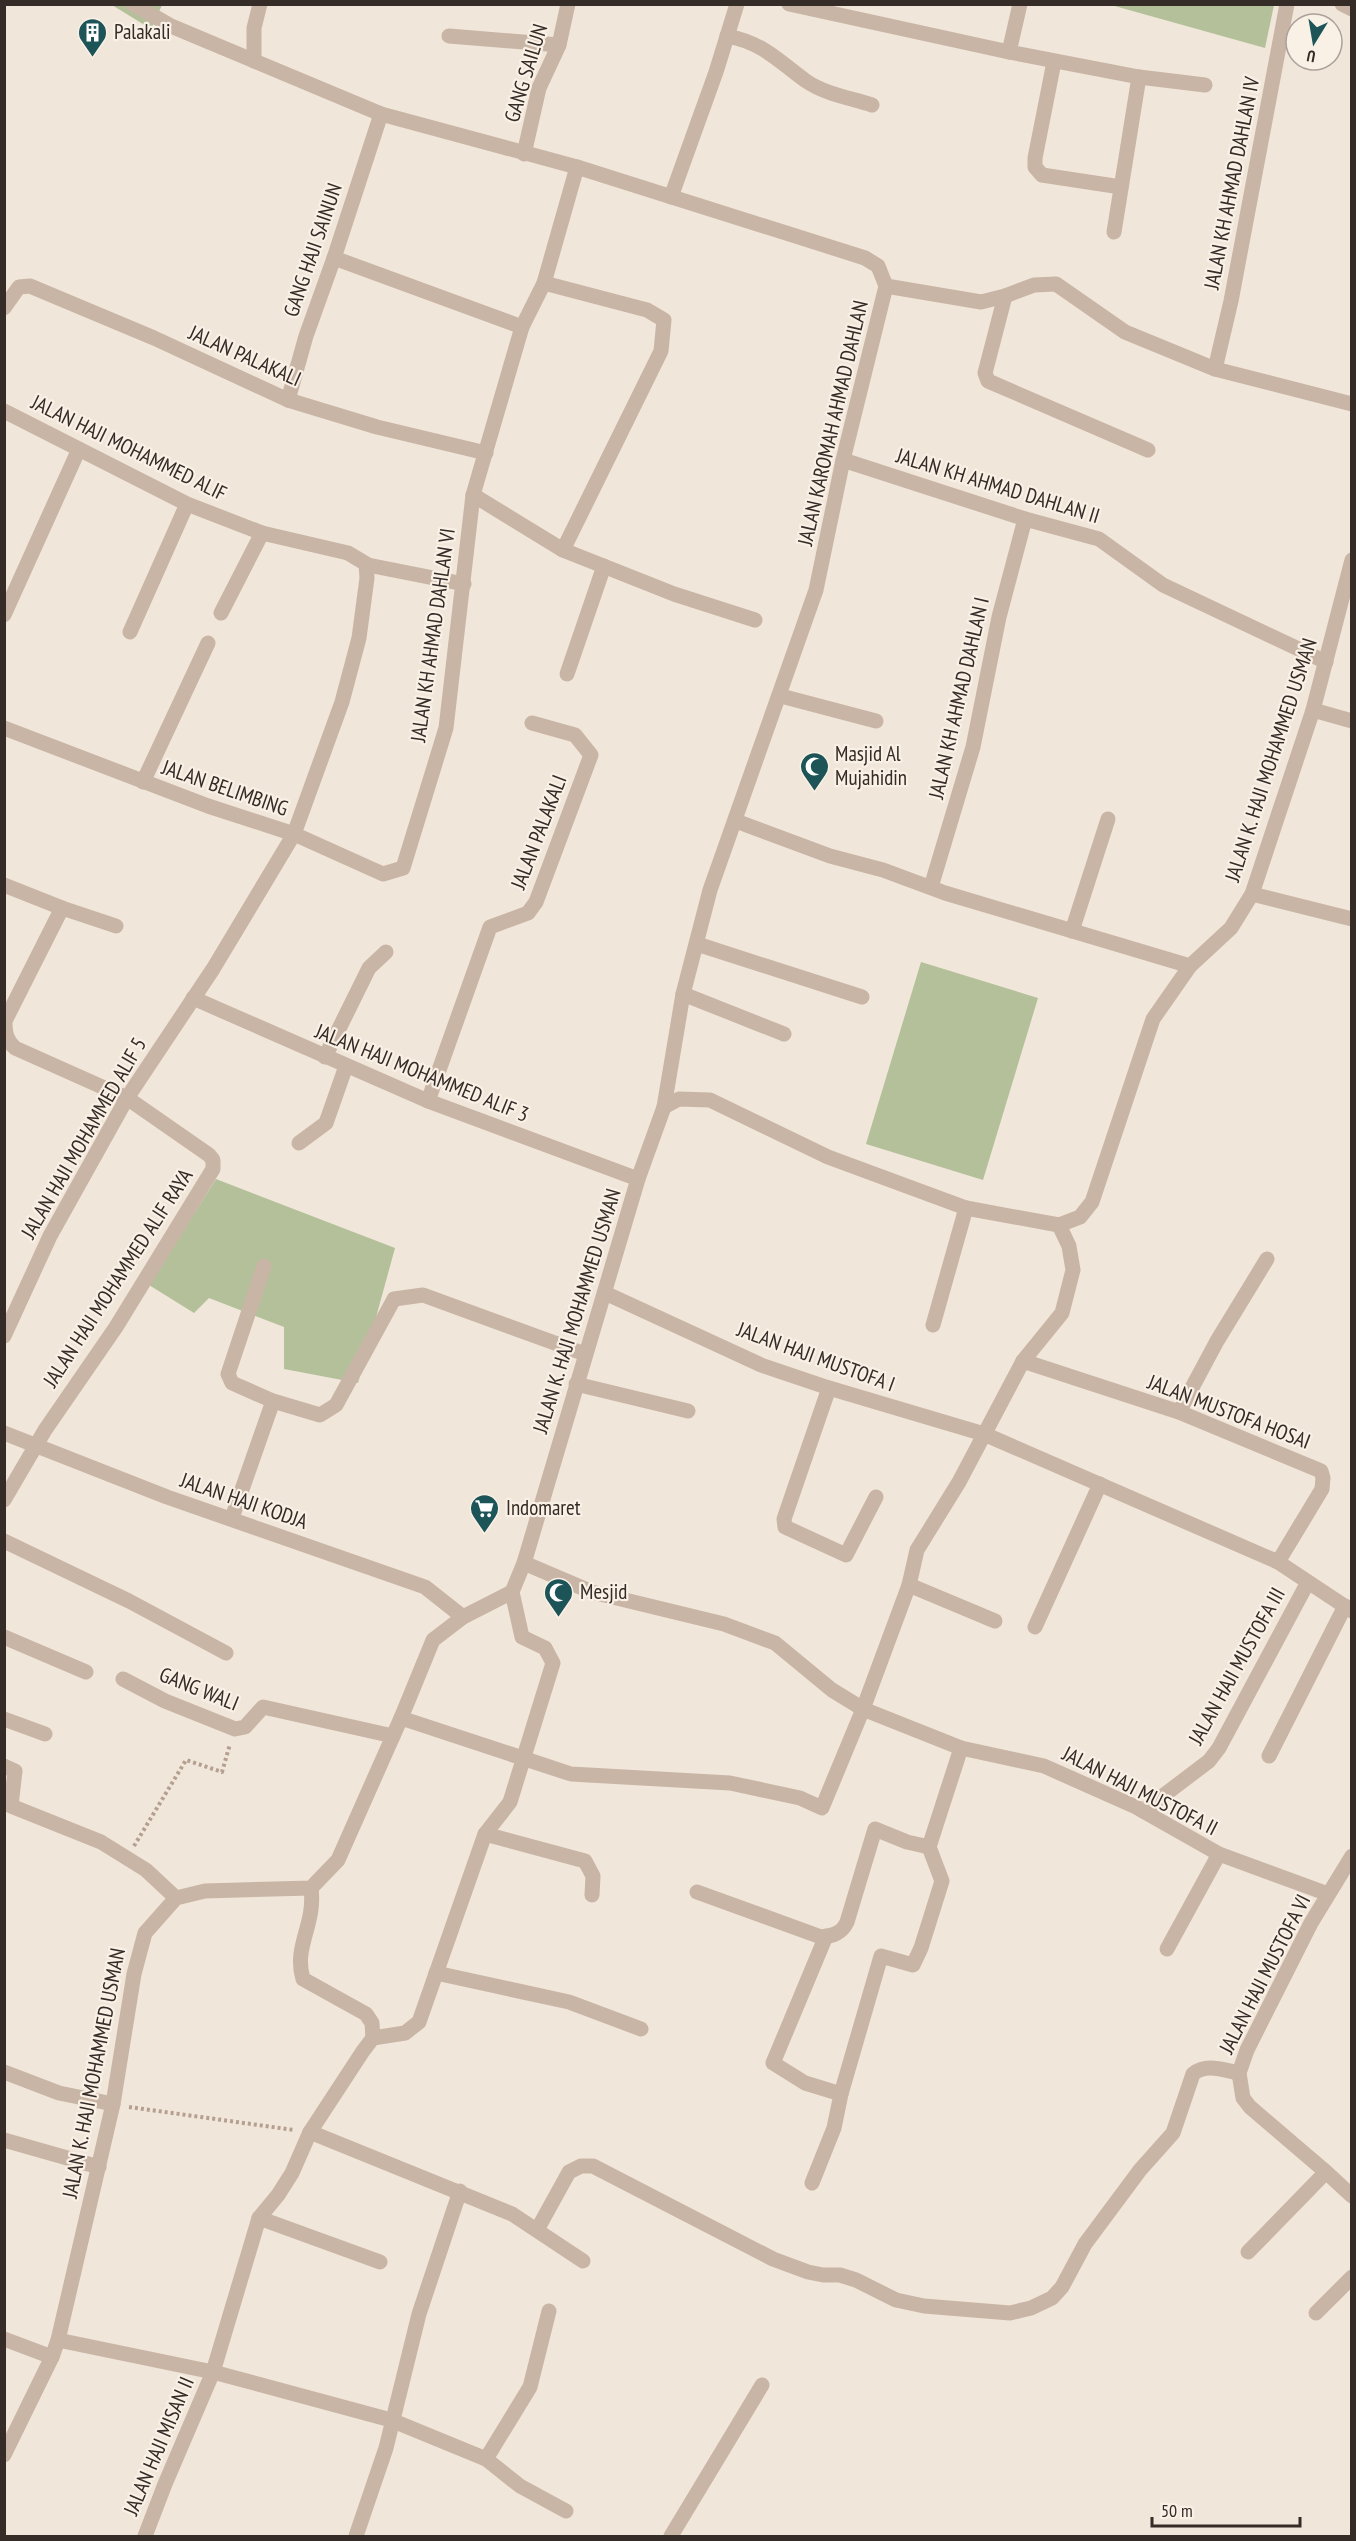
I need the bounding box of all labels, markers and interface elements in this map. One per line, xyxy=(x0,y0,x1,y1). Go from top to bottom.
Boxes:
north arrow xyxy=(1284,12,1344,72)
building icon: Palakali xyxy=(77,16,109,58)
place label: Palakali xyxy=(114,18,171,45)
street label: GANG SAILUN xyxy=(498,21,553,125)
text: U xyxy=(1305,46,1317,67)
street label: JALAN KH AHMAD DAHLAN IV xyxy=(1197,74,1265,292)
street label: GANG HAJI SAINUN xyxy=(277,180,348,320)
street label: JALAN KAROMAH AHMAD DAHLAN xyxy=(791,298,874,549)
street label: JALAN PALAKALI xyxy=(184,318,305,392)
street label: JALAN HAJI MOHAMMED ALIF xyxy=(26,388,231,507)
street label: JALAN KH AHMAD DAHLAN II xyxy=(892,441,1103,529)
street label: JALAN KH AHMAD DAHLAN VI xyxy=(404,526,461,744)
street label: JALAN KH AHMAD DAHLAN I xyxy=(922,594,995,802)
street label: JALAN K. HAJI MOHAMMED USMAN xyxy=(1218,635,1323,886)
place label: Masjid Al Mujahidin xyxy=(835,740,907,791)
mosque icon: Masjid Al Mujahidin xyxy=(798,750,830,792)
street label: JALAN BELIMBING xyxy=(157,753,292,822)
street label: JALAN PALAKALI xyxy=(504,771,573,894)
street label: JALAN HAJI MOHAMMED ALIF 3 xyxy=(311,1017,533,1128)
street label: JALAN HAJI MOHAMMED ALIF 5 xyxy=(14,1032,152,1244)
street label: JALAN HAJI MOHAMMED ALIF RAYA xyxy=(36,1163,198,1393)
street label: JALAN K. HAJI MOHAMMED USMAN xyxy=(526,1185,627,1437)
street label: JALAN HAJI MUSTOFA I xyxy=(733,1315,899,1398)
street label: JALAN MUSTOFA HOSAI xyxy=(1143,1368,1314,1455)
street label: JALAN HAJI KODJA xyxy=(176,1466,311,1535)
supermarket icon: Indomaret xyxy=(469,1492,501,1534)
place label: Indomaret xyxy=(506,1494,581,1521)
mosque icon: Mesjid xyxy=(543,1576,575,1618)
place label: Mesjid xyxy=(580,1578,627,1605)
street label: JALAN HAJI MUSTOFA III xyxy=(1182,1582,1291,1750)
street label: GANG WALI xyxy=(156,1660,243,1717)
street label: JALAN HAJI MUSTOFA II xyxy=(1057,1739,1222,1841)
street label: JALAN HAJI MUSTOFA VI xyxy=(1212,1890,1316,2059)
street label: JALAN K. HAJI MOHAMMED USMAN xyxy=(56,1946,131,2201)
street label: JALAN HAJI MISAN II xyxy=(117,2372,200,2520)
scale bar xyxy=(1152,2490,1300,2528)
text: 50 m xyxy=(1161,2499,1193,2522)

